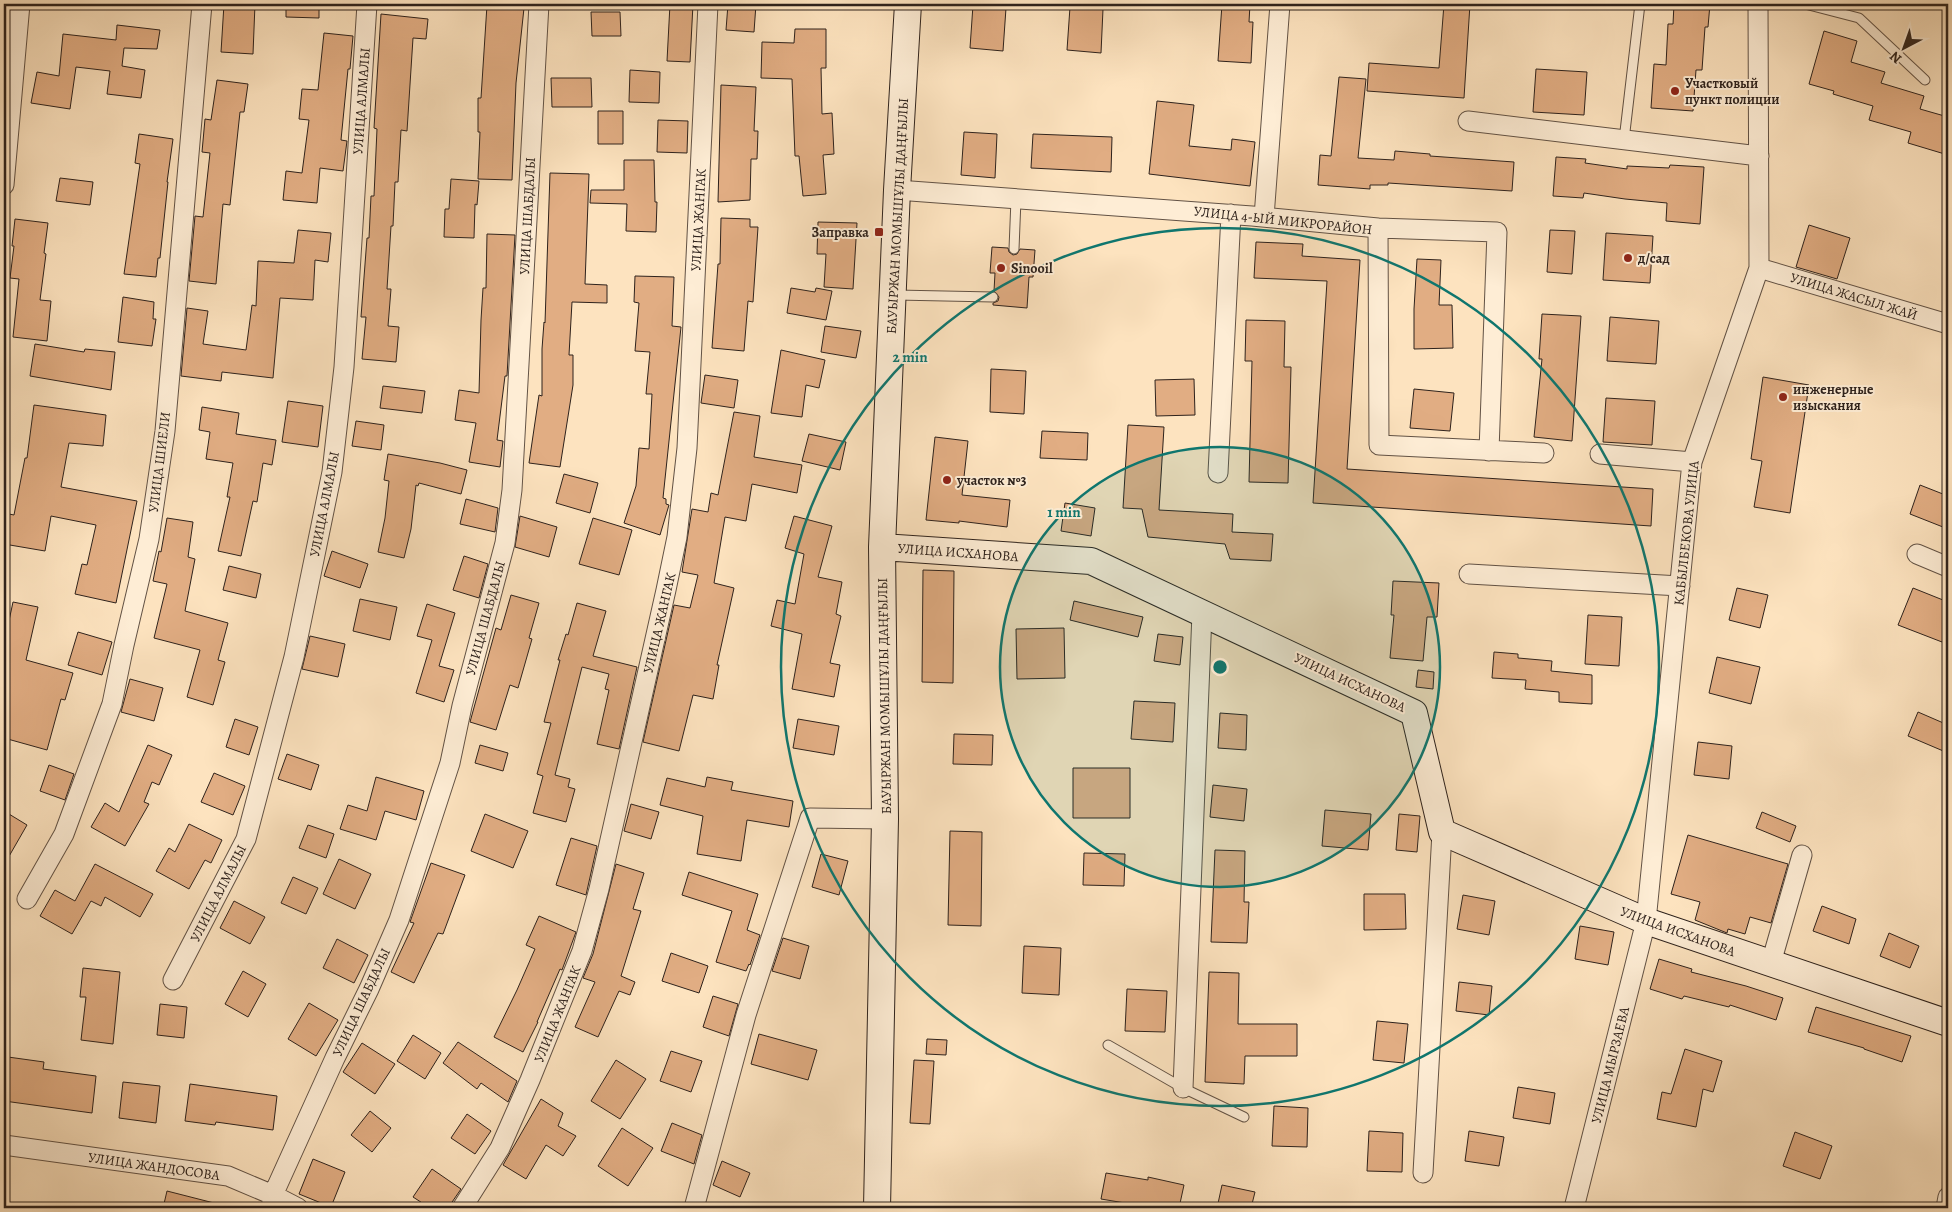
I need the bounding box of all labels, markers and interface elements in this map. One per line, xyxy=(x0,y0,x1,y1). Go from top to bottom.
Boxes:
north arrow xyxy=(1880,22,1930,72)
street label: УЛИЦА АЛМАЛЫ xyxy=(348,47,375,155)
text: N xyxy=(1886,47,1906,68)
place label: Участковый пункт полиции xyxy=(1685,74,1780,109)
marker: Участковый пункт полиции xyxy=(1669,85,1681,97)
street label: БАУЫРЖАН МОМЫШҰЛЫ ДАҢҒЫЛЫ xyxy=(882,97,913,335)
street label: УЛИЦА ШАБДАЛЫ xyxy=(515,157,540,275)
street label: УЛИЦА ЖАНГАК xyxy=(686,168,711,272)
street label: УЛИЦА 4-ЫЙ МИКРОРАЙОН xyxy=(1193,202,1373,239)
place label: Заправка xyxy=(812,223,869,242)
marker: Заправка xyxy=(873,226,885,238)
place label: д/сад xyxy=(1637,249,1670,268)
marker: д/сад xyxy=(1622,252,1634,264)
place label: Sinooil xyxy=(1011,259,1053,278)
marker: Sinooil xyxy=(995,262,1007,274)
street label: УЛИЦА ЖАСЫЛ ЖАЙ xyxy=(1788,268,1920,325)
text: 2 min xyxy=(892,347,928,367)
place label: инженерные изыскания xyxy=(1793,380,1874,415)
marker: инженерные изыскания xyxy=(1777,391,1789,403)
street label: УЛИЦА ШИЕЛИ xyxy=(144,411,175,514)
street label: УЛИЦА АЛМАЛЫ xyxy=(305,450,344,558)
street label: КАБЫЛБЕКОВА УЛИЦА xyxy=(1669,459,1704,607)
place label: участок №3 xyxy=(956,471,1027,490)
marker: участок №3 xyxy=(941,474,953,486)
text: 1 min xyxy=(1047,502,1081,522)
street label: УЛИЦА ИСХАНОВА xyxy=(897,539,1020,566)
street label: УЛИЦА ШАБДАЛЫ xyxy=(461,559,510,677)
street label: УЛИЦА ЖАНГАК xyxy=(639,571,680,675)
street label: БАУЫРЖАН МОМЫШҰЛЫ ДАҢҒЫЛЫ xyxy=(873,577,896,814)
street label: УЛИЦА ИСХАНОВА xyxy=(1291,648,1410,717)
centre of rings xyxy=(1211,658,1229,676)
street label: УЛИЦА АЛМАЛЫ xyxy=(186,841,251,945)
street label: УЛИЦА ИСХАНОВА xyxy=(1618,902,1739,961)
street label: УЛИЦА ШАБДАЛЫ xyxy=(328,945,395,1060)
street label: УЛИЦА ЖАНГАК xyxy=(529,963,586,1065)
street label: УЛИЦА МЫРЗАЕВА xyxy=(1587,1004,1634,1126)
street label: УЛИЦА ЖАНДОСОВА xyxy=(87,1148,222,1185)

